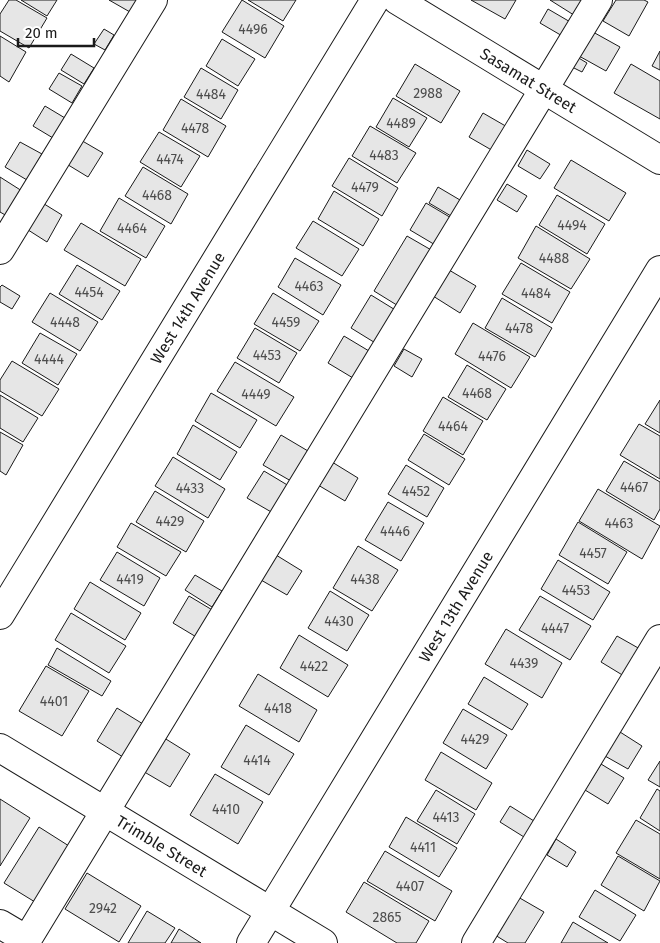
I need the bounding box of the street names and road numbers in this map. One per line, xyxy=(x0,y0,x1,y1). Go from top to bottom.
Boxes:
street label: Sasamat Street xyxy=(477,44,580,117)
street label: West 14th Avenue xyxy=(147,249,229,367)
street label: West 13th Avenue xyxy=(415,547,497,666)
street label: Trimble Street xyxy=(113,811,211,881)

